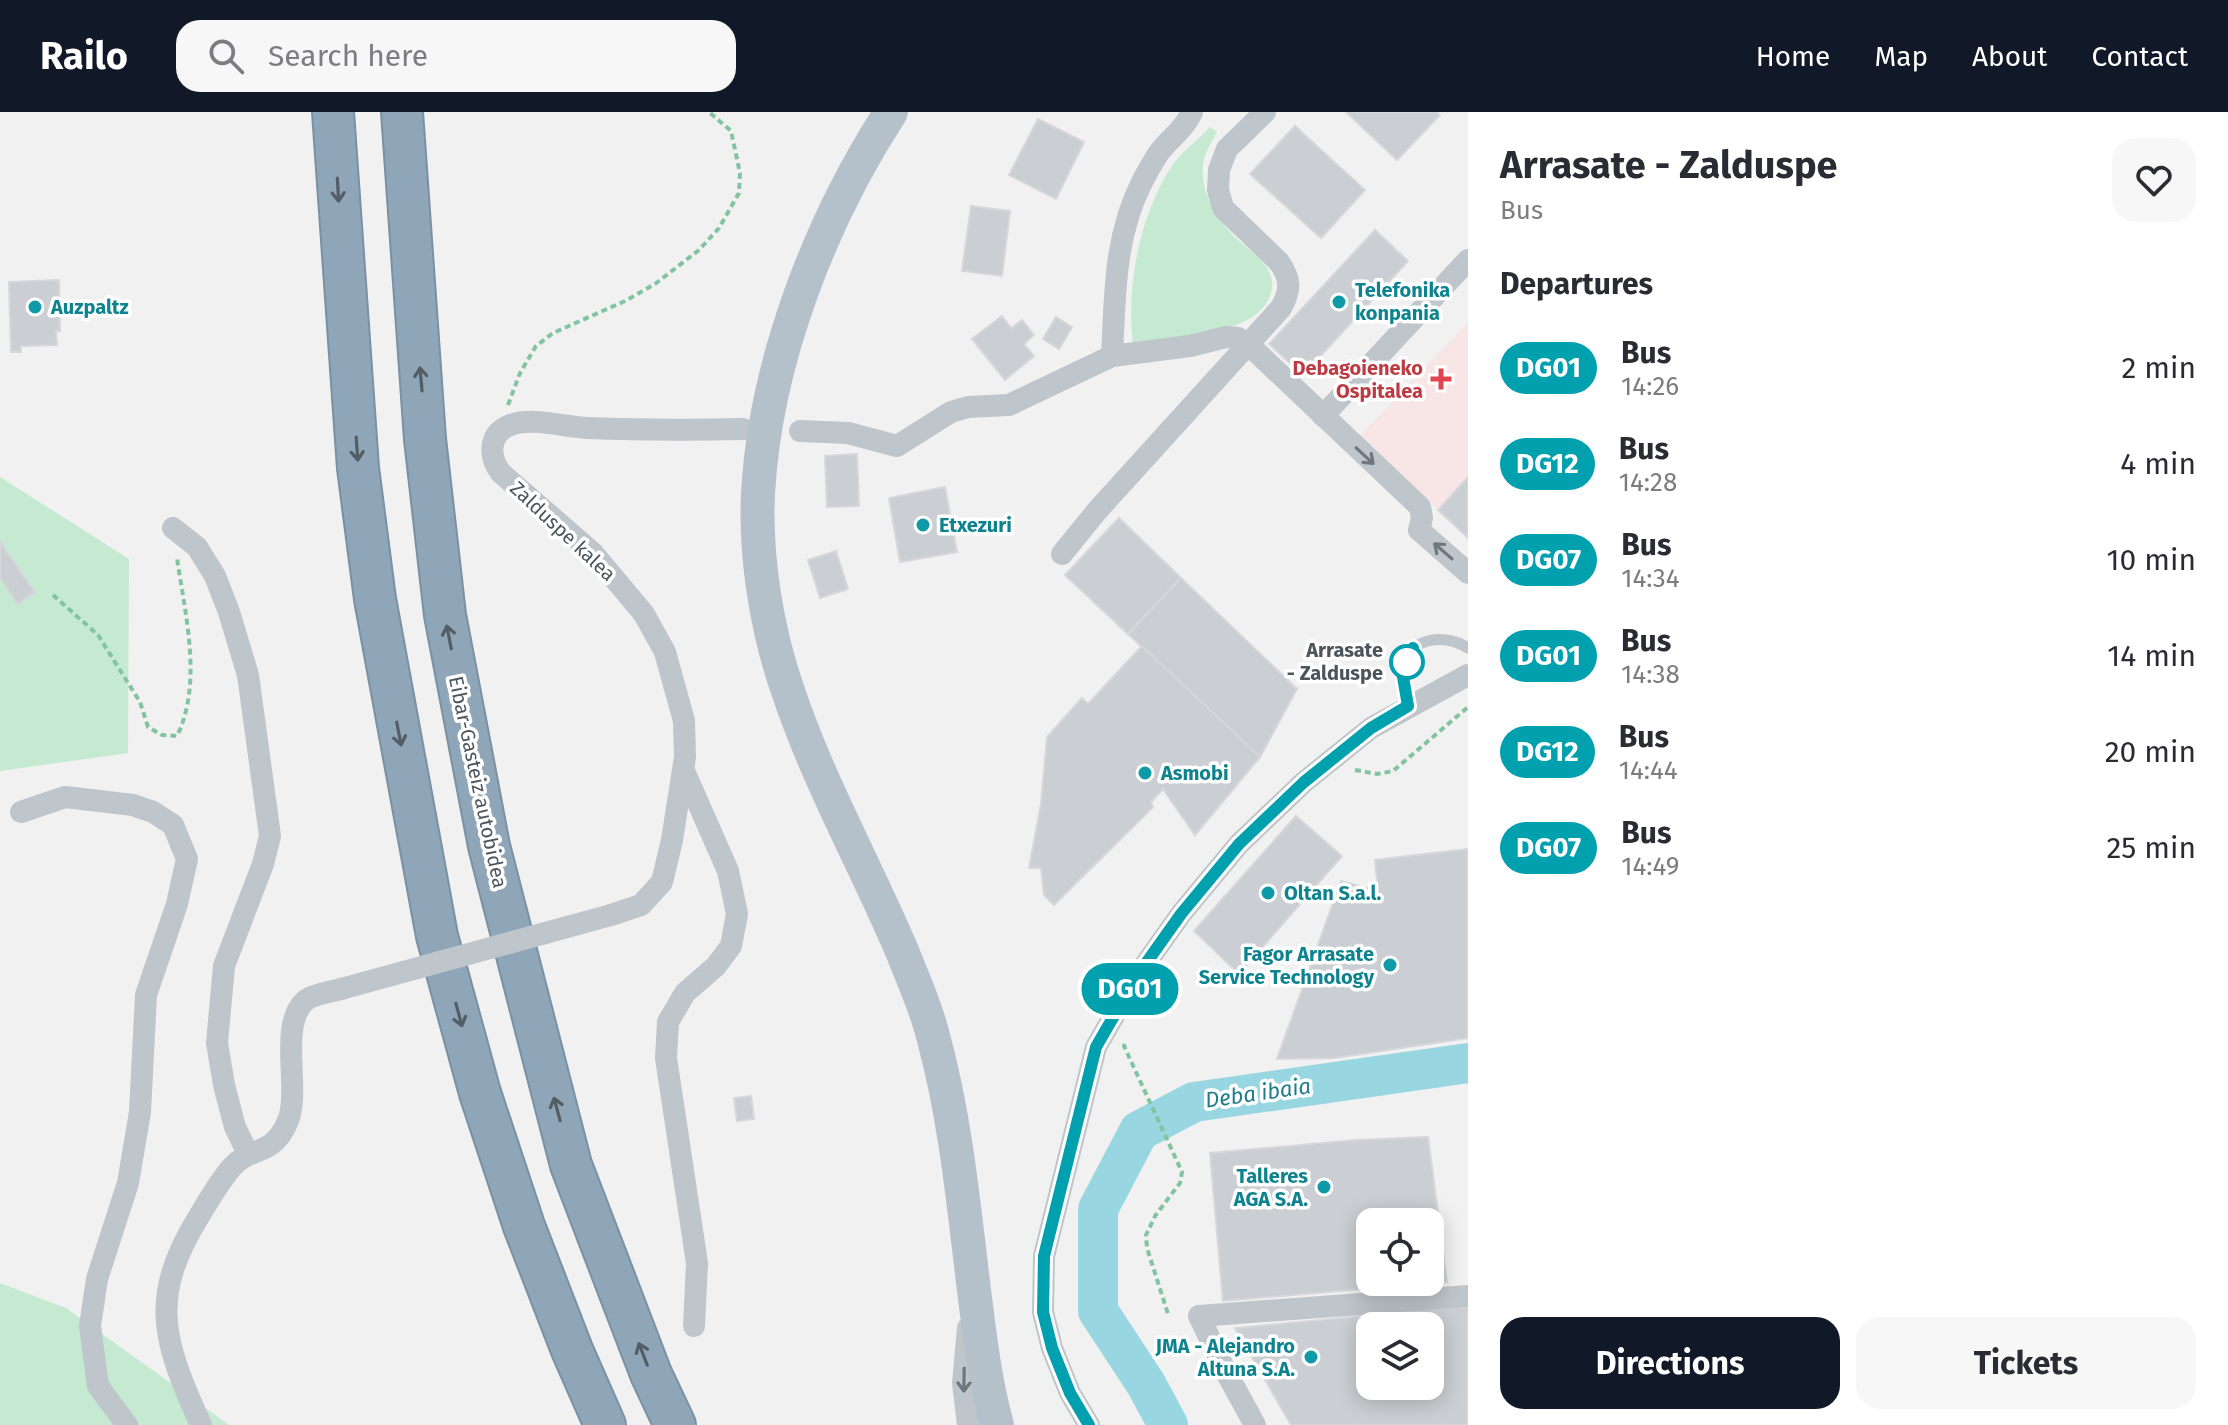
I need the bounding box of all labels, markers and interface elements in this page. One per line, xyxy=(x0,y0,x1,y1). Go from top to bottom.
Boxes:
search box xyxy=(176,20,736,92)
text: Railo xyxy=(40,33,128,79)
icon: search xyxy=(204,34,248,78)
text: Search here xyxy=(268,38,428,74)
text: Home xyxy=(1756,40,1830,73)
text: Map xyxy=(1874,40,1928,73)
text: About xyxy=(1972,40,2047,73)
text: Contact xyxy=(2091,40,2188,73)
button: heart xyxy=(2112,138,2196,222)
text: Arrasate - Zalduspe xyxy=(1500,142,1838,188)
one-way arrow xyxy=(330,176,345,203)
text: Bus xyxy=(1500,195,1543,226)
text: Departures xyxy=(1500,266,1653,302)
place label: Telefonika konpania xyxy=(1355,278,1450,325)
marker: Telefonika konpania xyxy=(1330,293,1348,311)
place label: Auzpaltz xyxy=(50,295,129,319)
marker: Auzpaltz xyxy=(26,298,44,316)
text: Bus xyxy=(1621,335,1671,371)
text: 2 min xyxy=(2121,350,2196,386)
text: DG01 xyxy=(1516,351,1581,384)
place label: Debagoieneko Ospitalea xyxy=(1292,356,1423,403)
one-way arrow xyxy=(413,366,428,393)
marker: Debagoieneko Ospitalea xyxy=(1430,368,1452,390)
text: 14:26 xyxy=(1621,371,1679,402)
text: Bus xyxy=(1619,431,1669,467)
one-way arrow xyxy=(350,435,365,462)
one-way arrow xyxy=(1355,446,1375,465)
text: 4 min xyxy=(2120,446,2196,482)
text: DG12 xyxy=(1516,447,1579,480)
text: 14:28 xyxy=(1619,467,1677,498)
street label: Zalduspe kalea xyxy=(505,476,621,586)
place label: Etxezuri xyxy=(939,513,1012,537)
marker: Etxezuri xyxy=(914,516,932,534)
text: Bus xyxy=(1621,527,1671,563)
text: 10 min xyxy=(2107,542,2196,578)
one-way arrow xyxy=(1434,543,1454,561)
text: DG07 xyxy=(1516,543,1581,576)
text: 14:34 xyxy=(1621,563,1679,594)
text: Bus xyxy=(1621,623,1671,659)
one-way arrow xyxy=(441,625,456,651)
place label: Arrasate - Zalduspe xyxy=(1287,638,1383,685)
text: 14 min xyxy=(2107,638,2196,674)
text: DG01 xyxy=(1516,639,1581,672)
marker: Arrasate - Zalduspe xyxy=(1390,645,1424,679)
text: 14:38 xyxy=(1621,659,1680,690)
street label: Eibar-Gasteiz autobidea xyxy=(444,674,512,890)
text: Bus xyxy=(1619,719,1669,755)
one-way arrow xyxy=(392,721,407,746)
text: 20 min xyxy=(2105,734,2196,770)
text: DG12 xyxy=(1516,735,1579,768)
text: 14:44 xyxy=(1619,755,1678,786)
place label: Asmobi xyxy=(1160,761,1229,785)
marker: Asmobi xyxy=(1136,764,1154,782)
text: Bus xyxy=(1621,815,1671,851)
text: 25 min xyxy=(2106,830,2196,866)
text: DG07 xyxy=(1516,831,1581,864)
text: 14:49 xyxy=(1621,851,1679,882)
place label: Oltan S.a.l. xyxy=(1284,881,1382,905)
marker: Oltan S.a.l. xyxy=(1259,884,1277,902)
place label: Fagor Arrasate Service Technology xyxy=(1199,942,1375,989)
marker: Fagor Arrasate Service Technology xyxy=(1381,956,1399,974)
line badge: DG01 xyxy=(1074,963,1186,1015)
text: DG01 xyxy=(1097,972,1163,1005)
one-way arrow xyxy=(452,1002,467,1028)
water label: Deba ibaia xyxy=(1203,1072,1313,1114)
one-way arrow xyxy=(548,1097,563,1122)
place label: Talleres AGA S.A. xyxy=(1233,1164,1308,1211)
marker: Talleres AGA S.A. xyxy=(1315,1178,1333,1196)
map controls xyxy=(1356,1208,1444,1400)
button: locate xyxy=(1356,1208,1444,1296)
button: layers xyxy=(1356,1312,1444,1400)
button: Directions xyxy=(1500,1317,1840,1409)
button: Tickets xyxy=(1856,1317,2196,1409)
place label: JMA - Alejandro Altuna S.A. xyxy=(1155,1334,1295,1381)
one-way arrow xyxy=(635,1342,649,1367)
marker: JMA - Alejandro Altuna S.A. xyxy=(1302,1348,1320,1366)
one-way arrow xyxy=(957,1366,972,1393)

